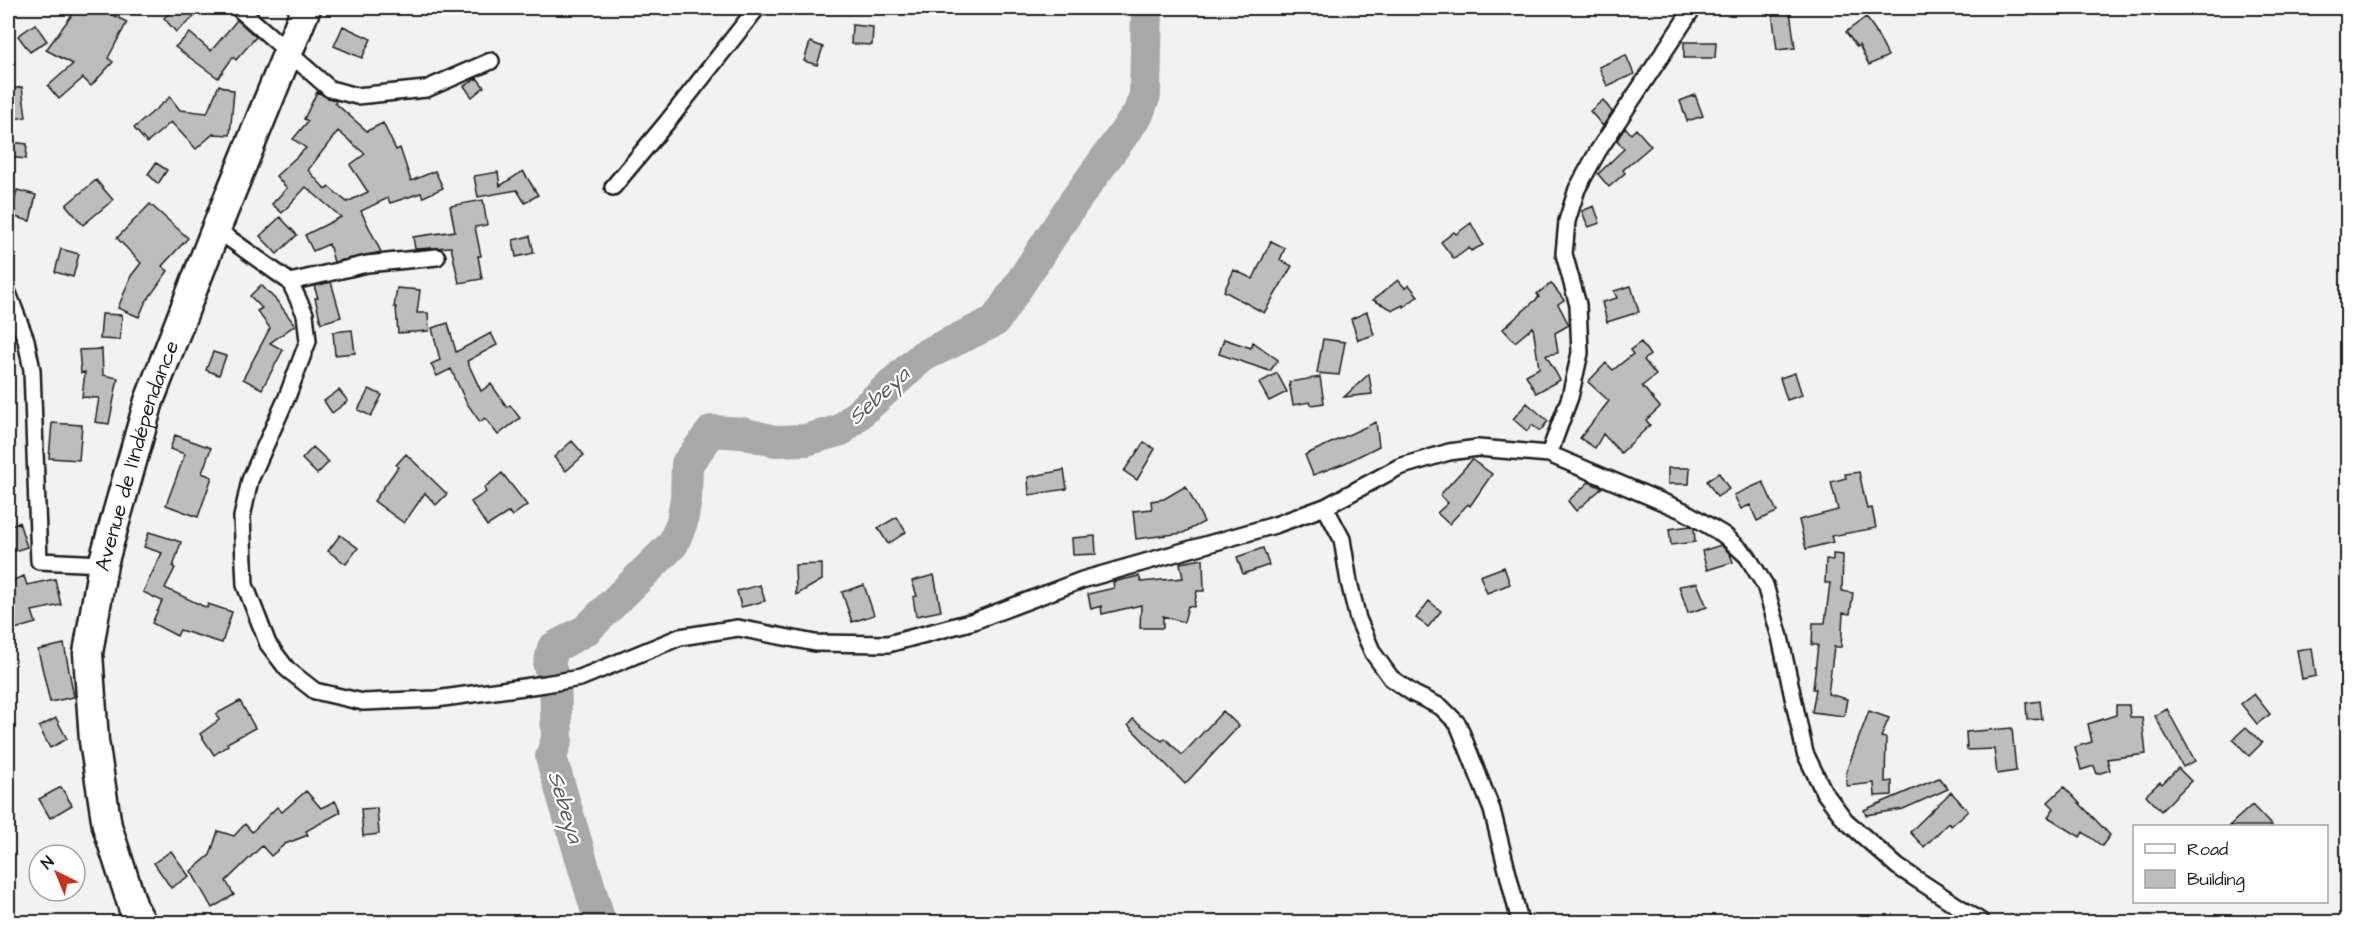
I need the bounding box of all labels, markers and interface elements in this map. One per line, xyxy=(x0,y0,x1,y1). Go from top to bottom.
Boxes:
street label: Avenue de l'Indépendance xyxy=(87,336,186,574)
water label: Sebeya xyxy=(841,359,919,433)
water label: Sebeya xyxy=(538,767,591,849)
legend xyxy=(2133,825,2328,903)
text: Road xyxy=(2187,837,2228,862)
north arrow xyxy=(27,843,87,903)
text: N xyxy=(36,851,59,874)
text: Building xyxy=(2187,867,2245,893)

